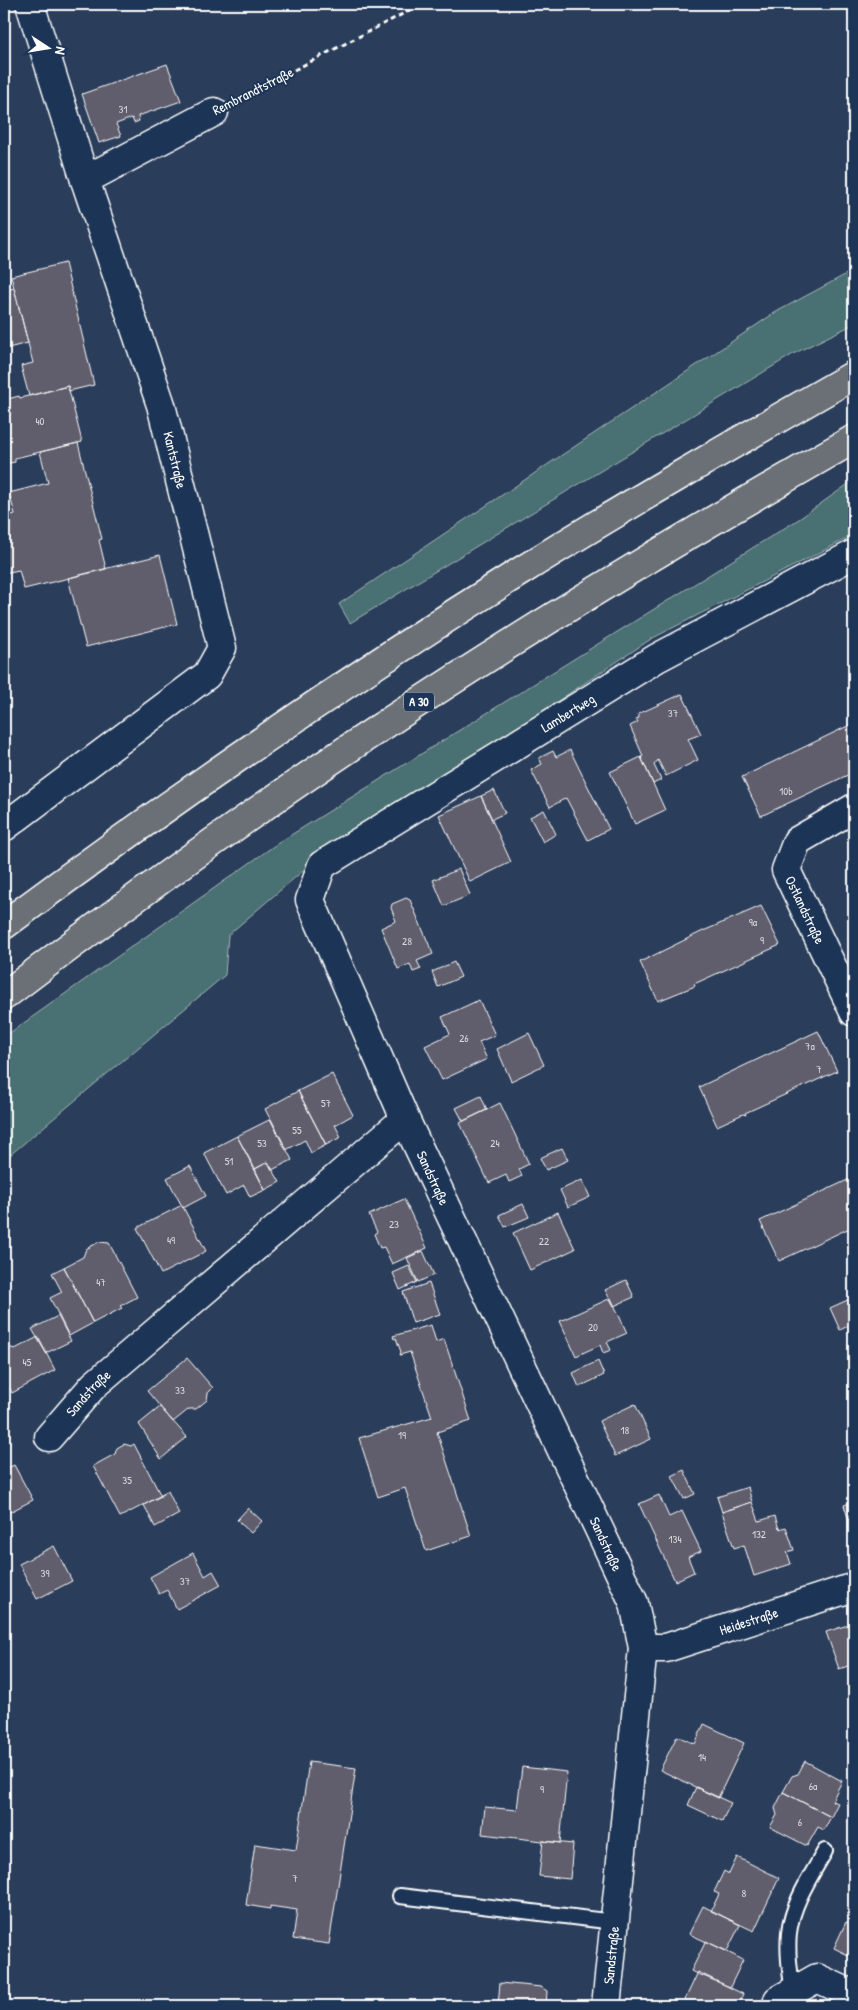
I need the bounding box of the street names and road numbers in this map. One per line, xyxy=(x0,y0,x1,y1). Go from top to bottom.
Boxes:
street label: Rembrandtstraße xyxy=(209,62,297,120)
street label: Kantstraße xyxy=(158,429,192,491)
street label: Lambertweg xyxy=(537,689,599,737)
road number: A 30 xyxy=(404,692,434,712)
street label: Ostlandstraße xyxy=(781,872,830,947)
street label: Sandstraße xyxy=(412,1148,454,1209)
street label: Sandstraße xyxy=(61,1365,115,1420)
street label: Sandstraße xyxy=(585,1514,627,1575)
street label: Heidestraße xyxy=(717,1602,781,1639)
street label: Sandstraße xyxy=(598,1925,624,1985)

